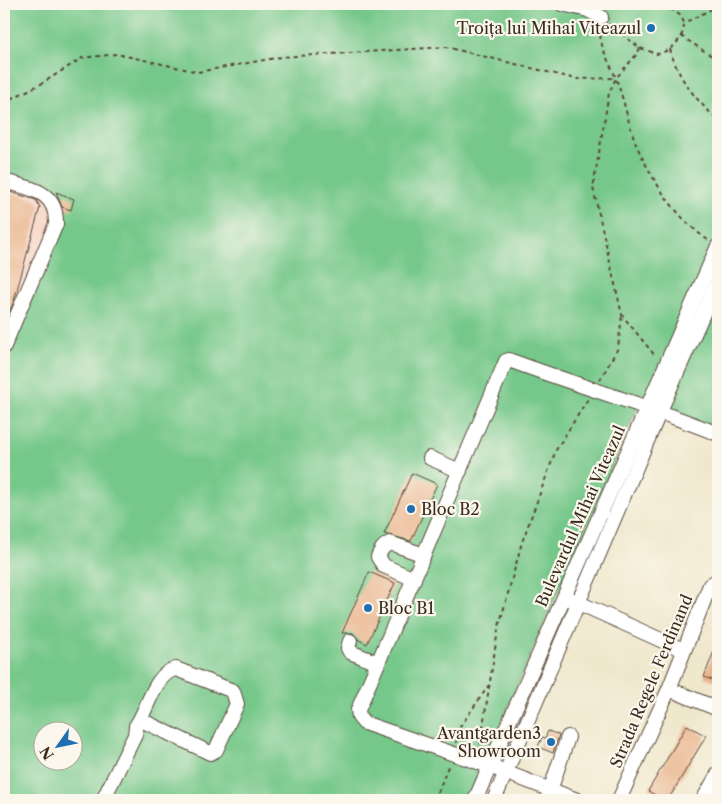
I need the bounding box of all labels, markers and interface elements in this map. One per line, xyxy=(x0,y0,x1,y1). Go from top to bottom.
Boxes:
place label: Troița lui Mihai Viteazul xyxy=(457,18,641,38)
marker: Troița lui Mihai Viteazul xyxy=(645,22,657,34)
street label: Bulevardul Mihai Viteazul xyxy=(531,422,629,610)
place label: Bloc B2 xyxy=(421,499,480,519)
marker: Bloc B2 xyxy=(405,503,417,515)
street label: Strada Regele Ferdinand xyxy=(605,591,697,771)
place label: Bloc B1 xyxy=(378,598,434,618)
marker: Bloc B1 xyxy=(362,602,374,614)
north arrow xyxy=(32,722,82,772)
place label: Avantgarden3 Showroom xyxy=(436,723,541,761)
marker: Avantgarden3 Showroom xyxy=(545,736,557,748)
text: N xyxy=(36,743,58,763)

